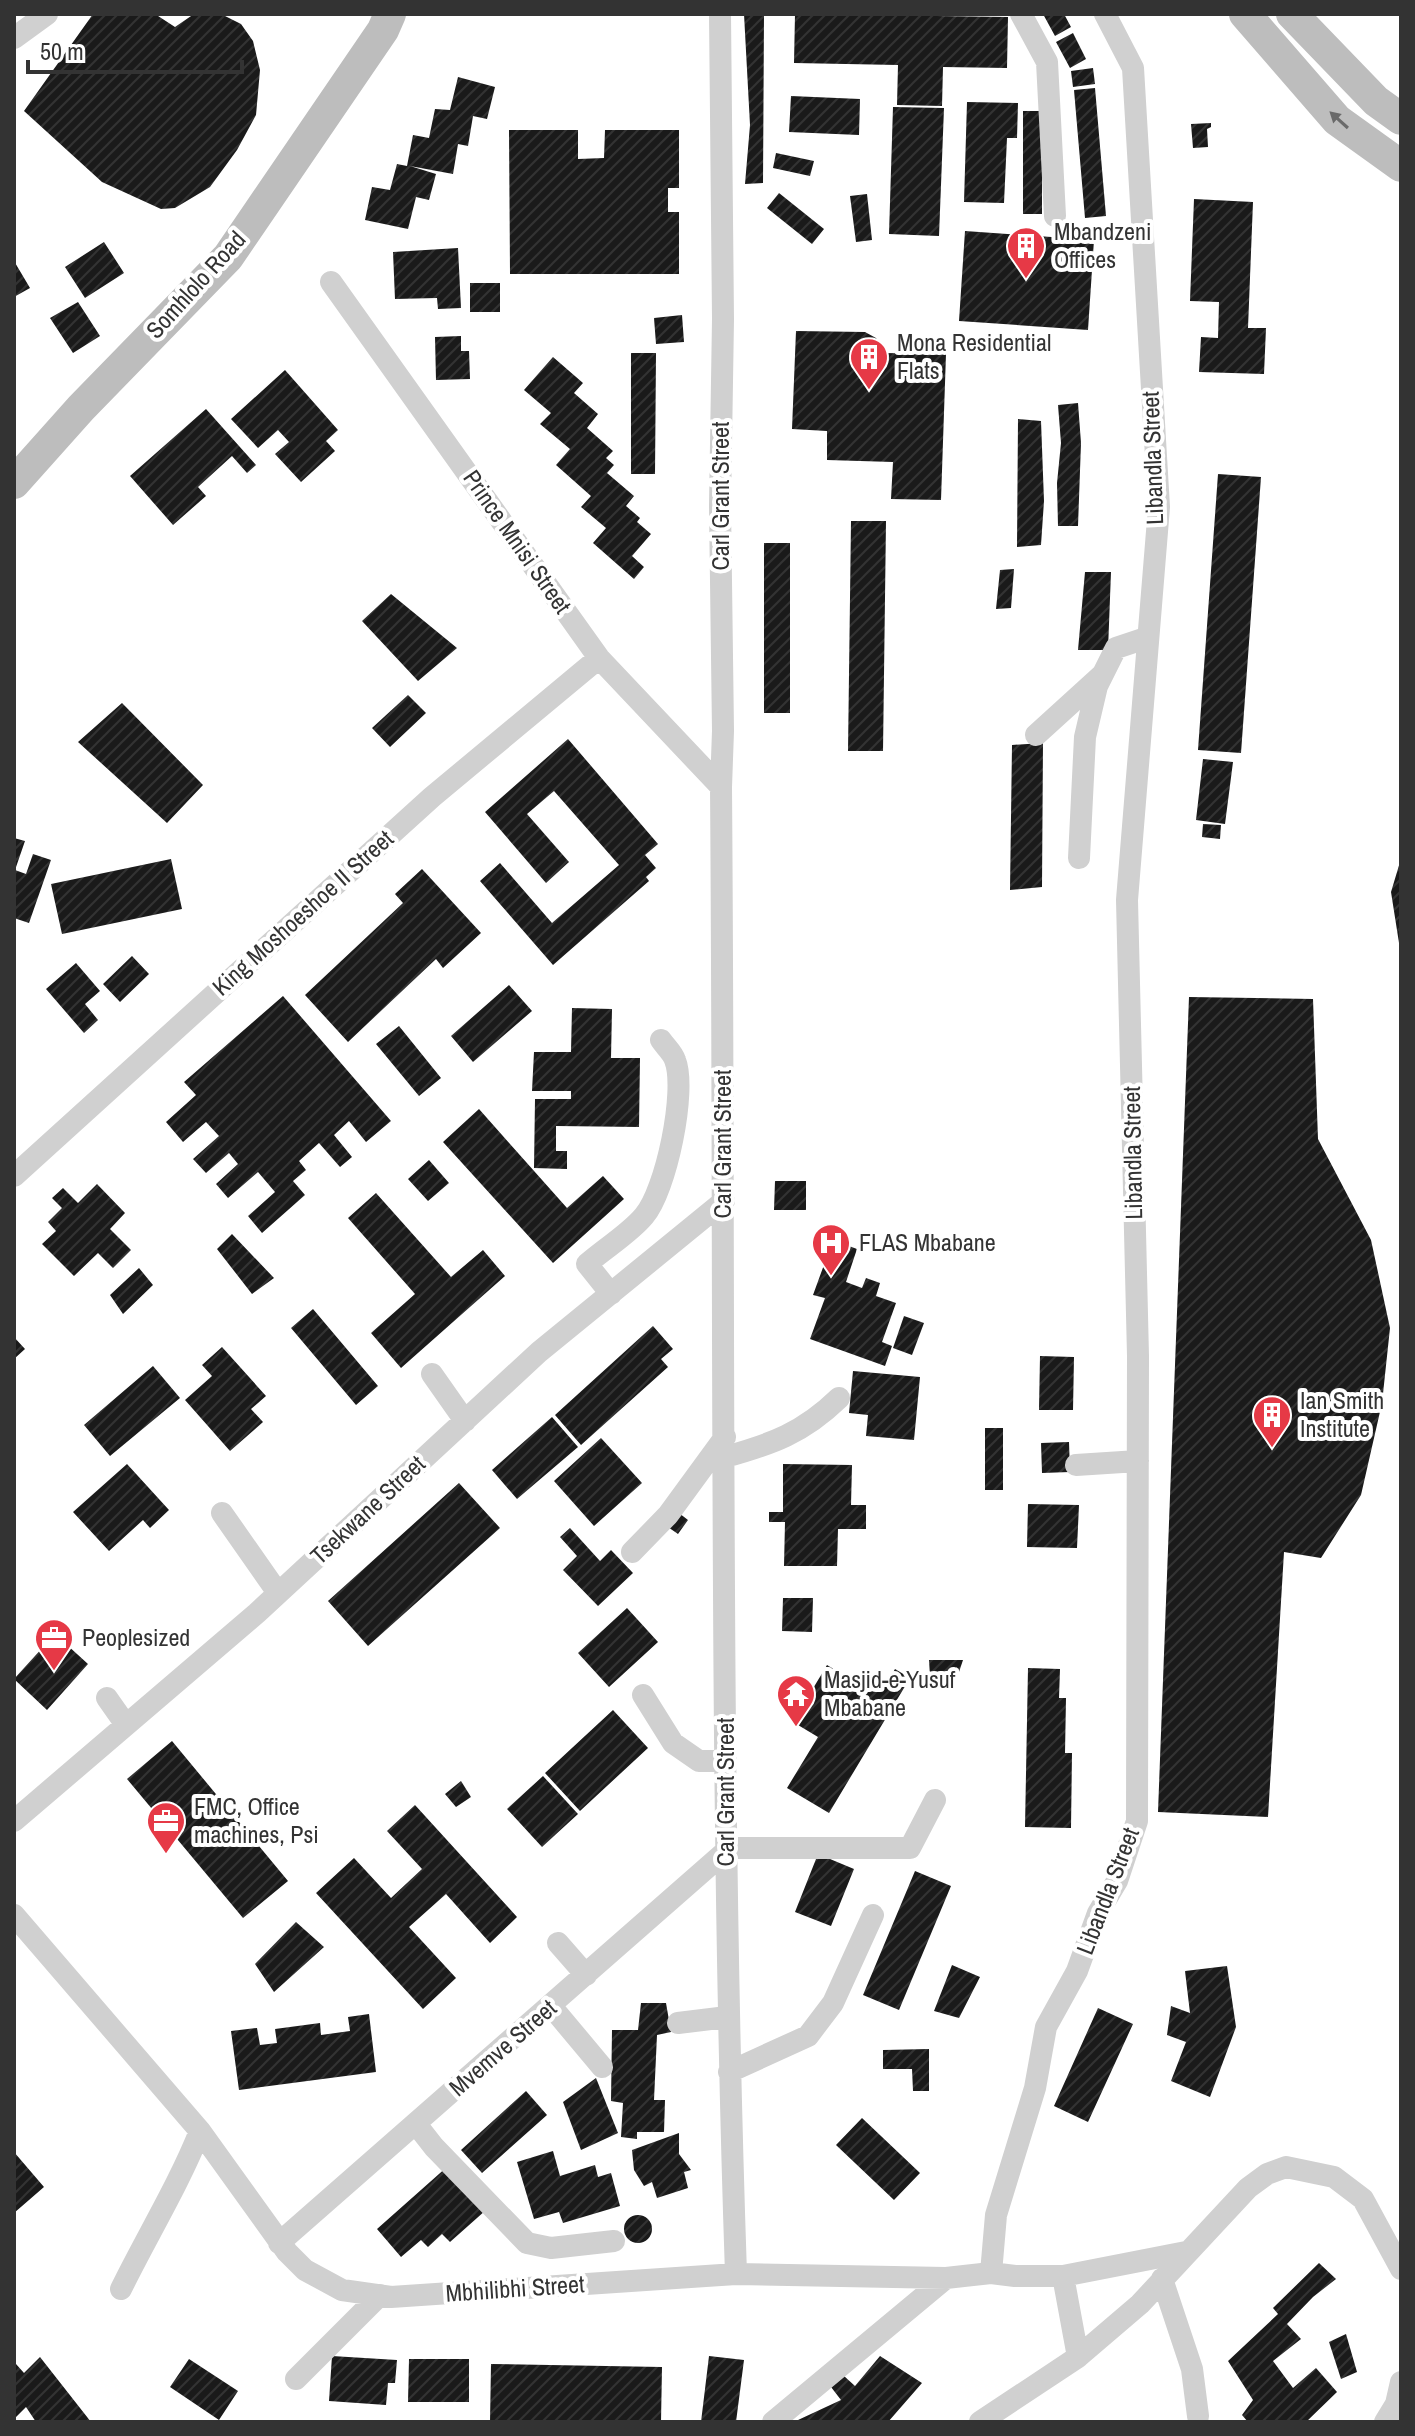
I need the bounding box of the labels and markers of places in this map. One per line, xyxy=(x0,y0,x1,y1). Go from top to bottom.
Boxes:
place label: Mbandzeni Offices xyxy=(1054,215,1151,275)
building icon: Mbandzeni Offices xyxy=(1005,225,1047,280)
place label: Mona Residential Flats xyxy=(897,326,1051,386)
building icon: Mona Residential Flats xyxy=(848,336,890,391)
hospital icon: FLAS Mbabane xyxy=(810,1222,852,1277)
place label: FLAS Mbabane xyxy=(859,1226,996,1258)
place label: Ian Smith Institute xyxy=(1300,1384,1384,1444)
building icon: Ian Smith Institute xyxy=(1251,1394,1293,1449)
office icon: Peoplesized xyxy=(33,1617,75,1672)
place label: Peoplesized xyxy=(82,1621,190,1653)
place label: Masjid-e-Yusuf Mbabane xyxy=(824,1663,956,1723)
temple icon: Masjid-e-Yusuf Mbabane xyxy=(775,1673,817,1728)
place label: FMC, Office machines, Psi xyxy=(194,1790,319,1850)
office icon: FMC, Office machines, Psi xyxy=(145,1800,187,1855)

